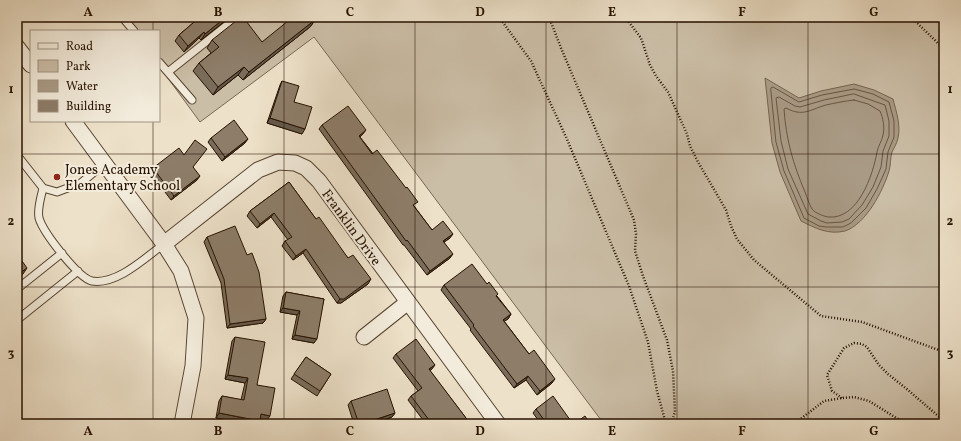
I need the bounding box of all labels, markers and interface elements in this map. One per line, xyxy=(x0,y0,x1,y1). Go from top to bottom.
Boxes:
text: A xyxy=(83,4,93,22)
text: B xyxy=(214,4,223,22)
text: C xyxy=(346,4,354,22)
text: D xyxy=(475,4,485,22)
text: E xyxy=(608,4,616,22)
text: F xyxy=(738,4,746,22)
text: G xyxy=(869,4,879,22)
legend xyxy=(30,30,160,122)
text: Road xyxy=(66,39,93,55)
text: Park xyxy=(66,59,91,75)
text: Water xyxy=(66,79,98,95)
text: 1 xyxy=(8,81,14,99)
text: 1 xyxy=(947,81,953,99)
text: Building xyxy=(66,99,111,115)
place label: Jones Academy Elementary School xyxy=(65,161,180,196)
marker: Jones Academy Elementary School xyxy=(52,172,62,182)
street label: Franklin Drive xyxy=(317,186,385,270)
text: 2 xyxy=(8,213,15,231)
text: 2 xyxy=(947,213,954,231)
text: 3 xyxy=(8,345,15,363)
text: 3 xyxy=(947,345,954,363)
text: A xyxy=(83,423,93,441)
text: B xyxy=(214,423,223,441)
text: C xyxy=(346,423,354,441)
text: D xyxy=(475,423,485,441)
text: E xyxy=(608,423,616,441)
text: F xyxy=(738,423,746,441)
text: G xyxy=(869,423,879,441)

